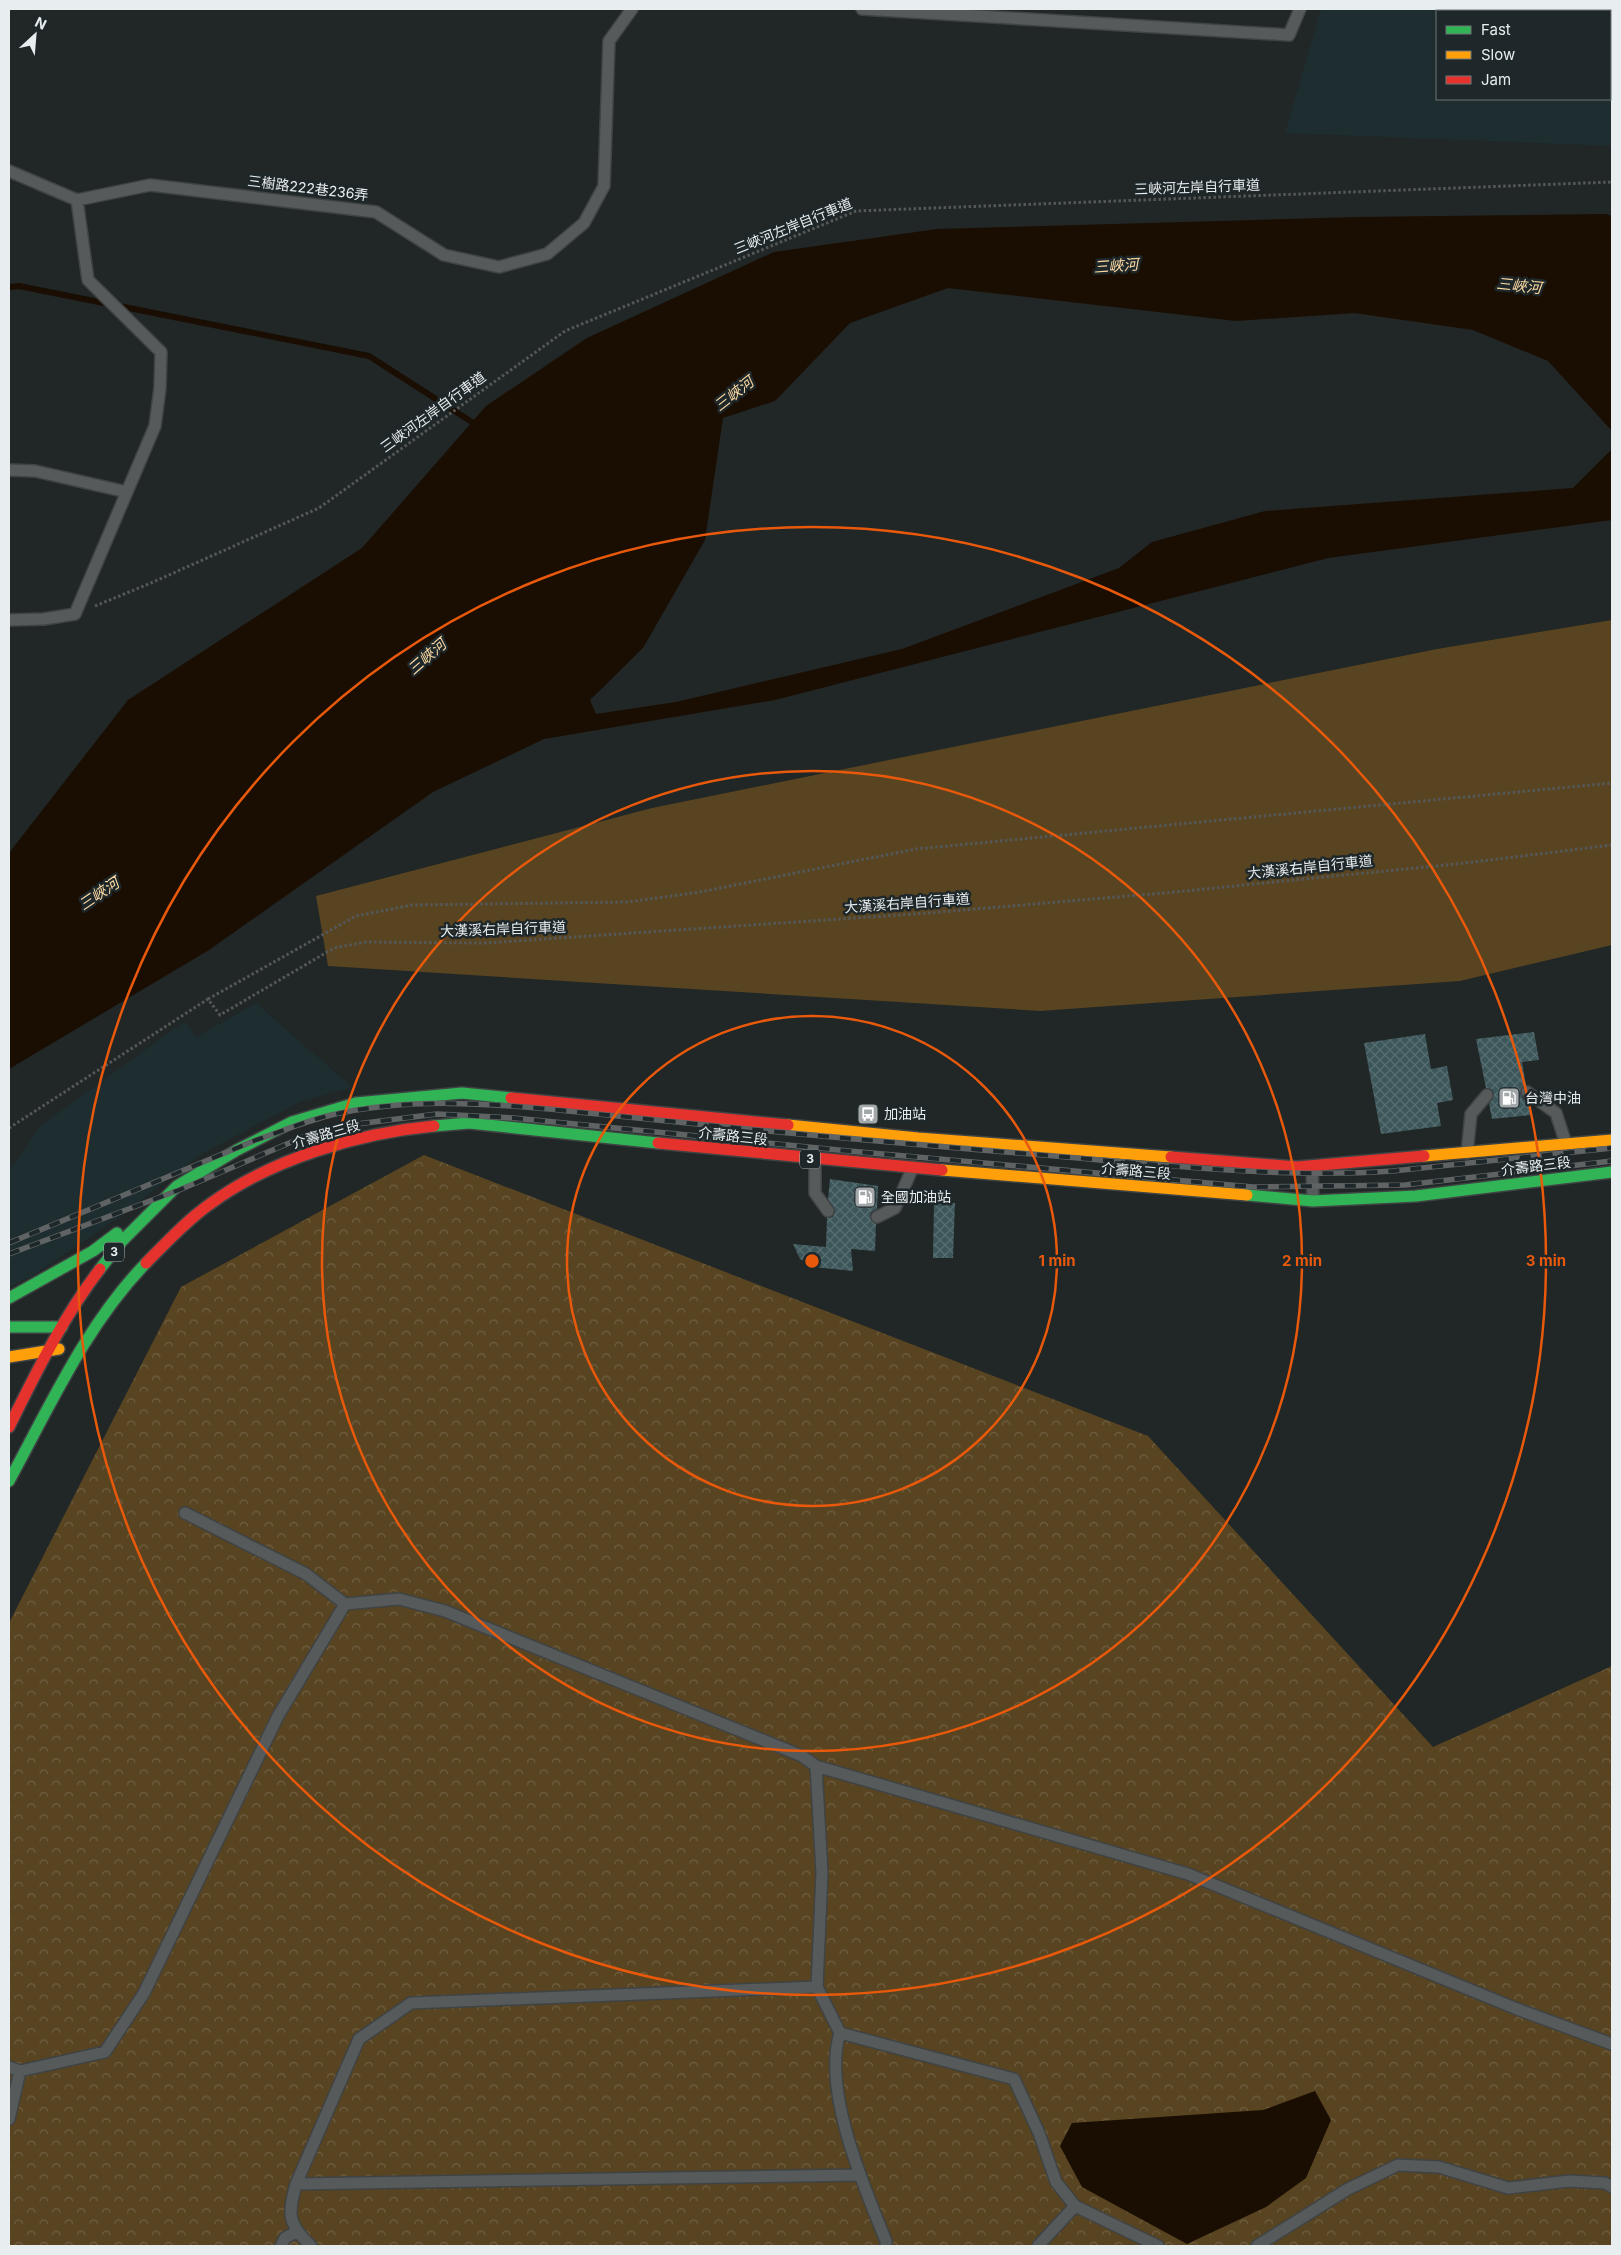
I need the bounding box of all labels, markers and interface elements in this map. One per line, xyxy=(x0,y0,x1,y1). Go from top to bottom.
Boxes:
north arrow xyxy=(10,10,60,60)
legend xyxy=(1436,10,1611,100)
text: N xyxy=(32,13,49,33)
text: Fast xyxy=(1481,20,1511,39)
text: Slow xyxy=(1481,45,1515,64)
text: Jam xyxy=(1481,70,1511,89)
street label: 三樹路222巷236弄 xyxy=(247,172,369,203)
street label: 三峽河左岸自行車道 xyxy=(1134,176,1260,197)
street label: 三峽河左岸自行車道 xyxy=(731,194,854,257)
water label: 三峽河 xyxy=(1093,254,1142,277)
water label: 三峽河 xyxy=(1496,274,1545,298)
street label: 三峽河左岸自行車道 xyxy=(377,368,489,456)
water label: 三峽河 xyxy=(710,370,760,415)
water label: 三峽河 xyxy=(403,633,452,679)
street label: 大漢溪右岸自行車道 xyxy=(1246,851,1373,882)
water label: 三峽河 xyxy=(75,871,125,914)
street label: 大漢溪右岸自行車道 xyxy=(844,890,970,915)
street label: 大漢溪右岸自行車道 xyxy=(440,918,566,939)
fuel station icon: 台灣中油 xyxy=(1497,1086,1521,1110)
place label: 台灣中油 xyxy=(1525,1089,1581,1106)
bus stop icon: 加油站 xyxy=(856,1102,880,1126)
place label: 加油站 xyxy=(884,1105,926,1122)
street label: 介壽路三段 xyxy=(290,1116,362,1151)
street label: 介壽路三段 xyxy=(697,1123,769,1148)
road number: 3 xyxy=(800,1150,820,1168)
street label: 介壽路三段 xyxy=(1500,1153,1572,1178)
street label: 介壽路三段 xyxy=(1100,1159,1172,1182)
fuel station icon: 全國加油站 xyxy=(853,1185,877,1209)
place label: 全國加油站 xyxy=(881,1188,951,1205)
road number: 3 xyxy=(104,1242,124,1262)
text: 1 min xyxy=(1038,1251,1076,1270)
text: 2 min xyxy=(1282,1251,1322,1270)
text: 3 min xyxy=(1526,1251,1566,1270)
centre of rings xyxy=(803,1252,821,1270)

